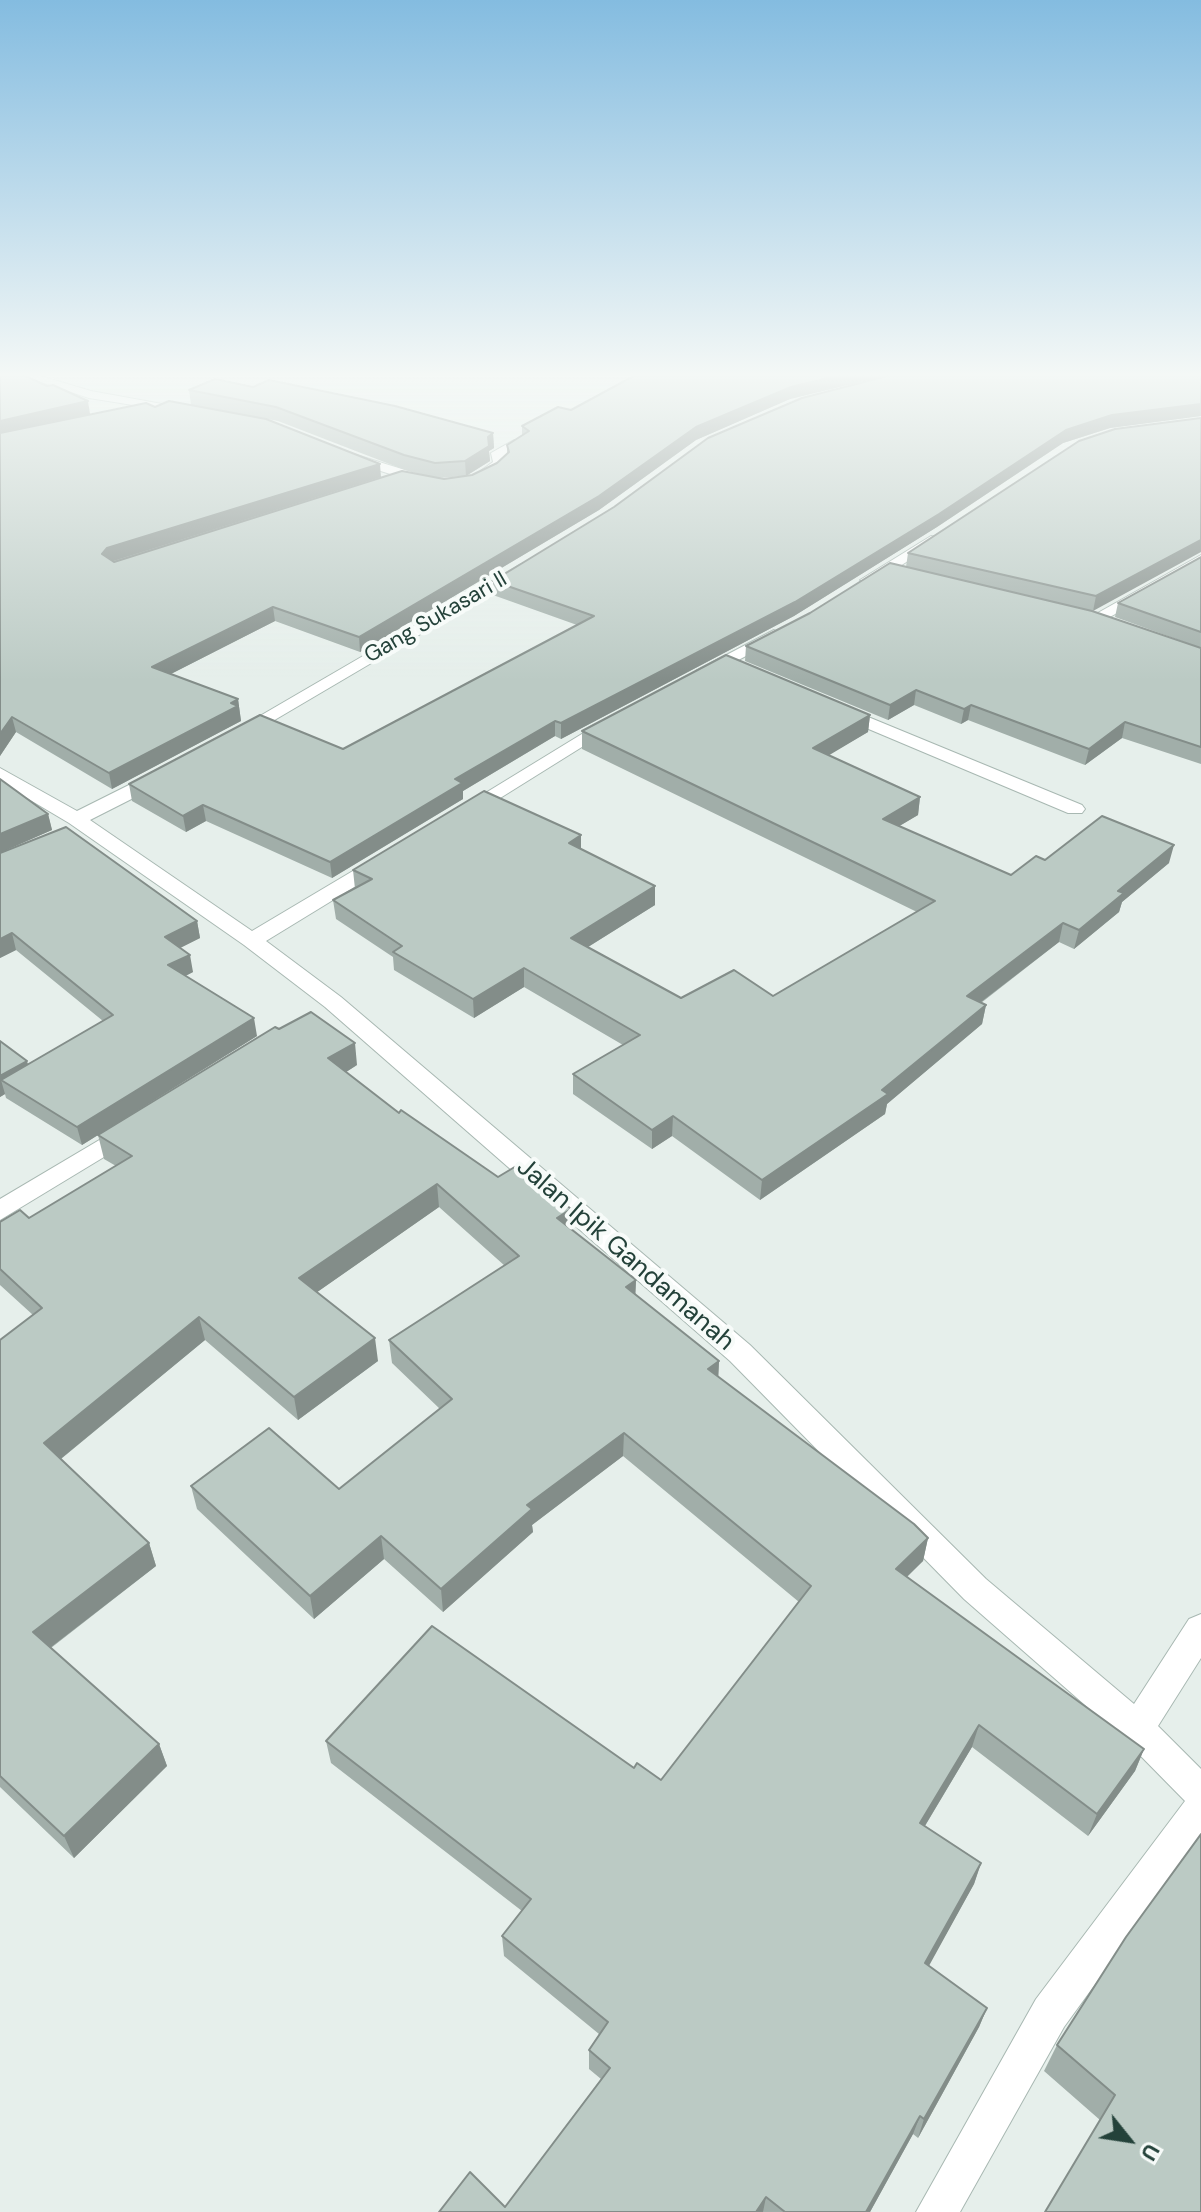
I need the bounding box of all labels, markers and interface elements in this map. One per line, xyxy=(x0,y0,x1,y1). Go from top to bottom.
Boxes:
street label: Gang Sukasari II xyxy=(360,566,512,670)
street label: Jalan Ipik Gandamanah xyxy=(510,1152,740,1358)
north arrow xyxy=(1089,2100,1169,2180)
text: U xyxy=(1134,2138,1167,2166)

